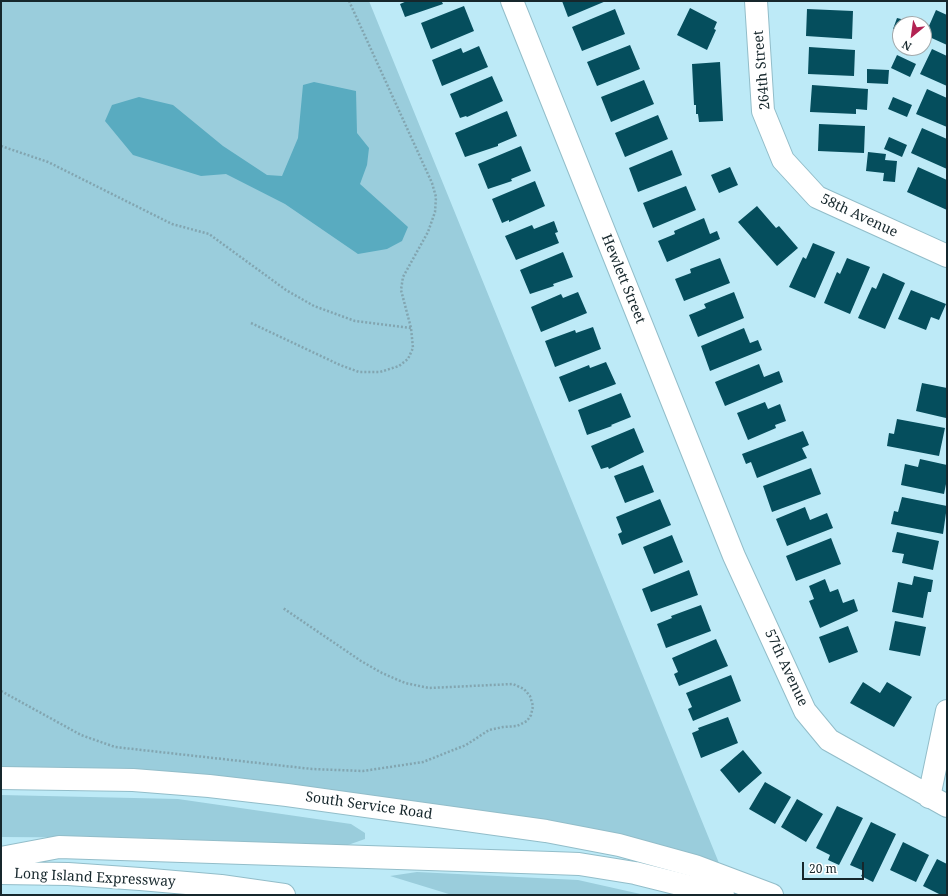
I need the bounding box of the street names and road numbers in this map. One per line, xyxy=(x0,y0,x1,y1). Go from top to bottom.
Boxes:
street label: 264th Street xyxy=(750,29,774,111)
street label: 58th Avenue xyxy=(818,191,900,241)
street label: Hewlett Street xyxy=(597,232,649,326)
street label: 57th Avenue xyxy=(761,627,811,709)
street label: South Service Road xyxy=(304,789,434,823)
street label: Long Island Expressway xyxy=(14,865,176,891)

